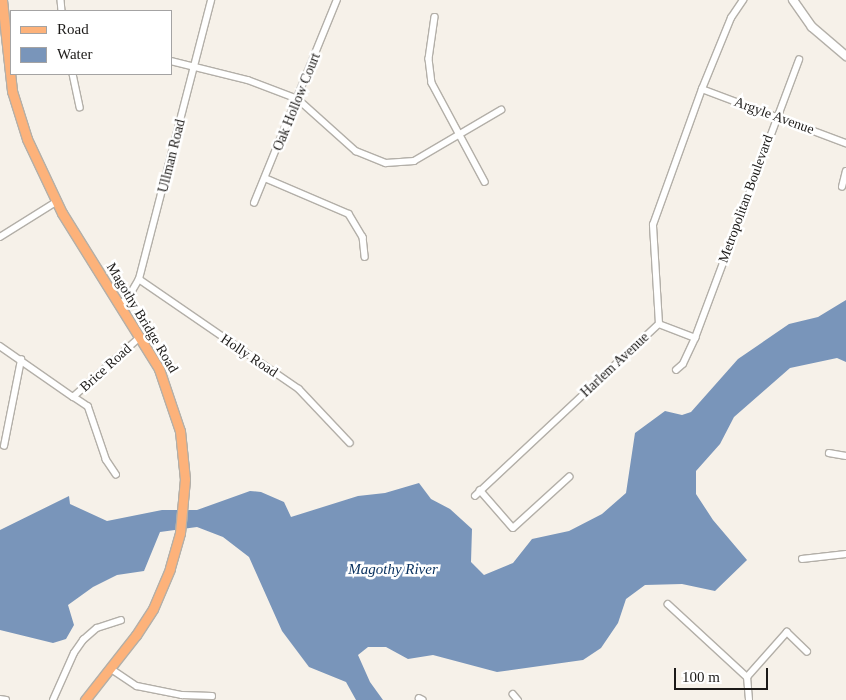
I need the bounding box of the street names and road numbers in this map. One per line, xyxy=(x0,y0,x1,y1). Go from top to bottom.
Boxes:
street label: Oak Hollow Court xyxy=(270,51,324,153)
street label: Argyle Avenue xyxy=(731,94,817,138)
street label: Ullman Road xyxy=(155,118,189,194)
street label: Metropolitan Boulevard xyxy=(715,133,777,265)
street label: Magothy Bridge Road xyxy=(103,260,181,376)
street label: Harlem Avenue xyxy=(577,329,653,401)
street label: Holly Road xyxy=(217,331,281,381)
street label: Brice Road xyxy=(77,341,135,395)

